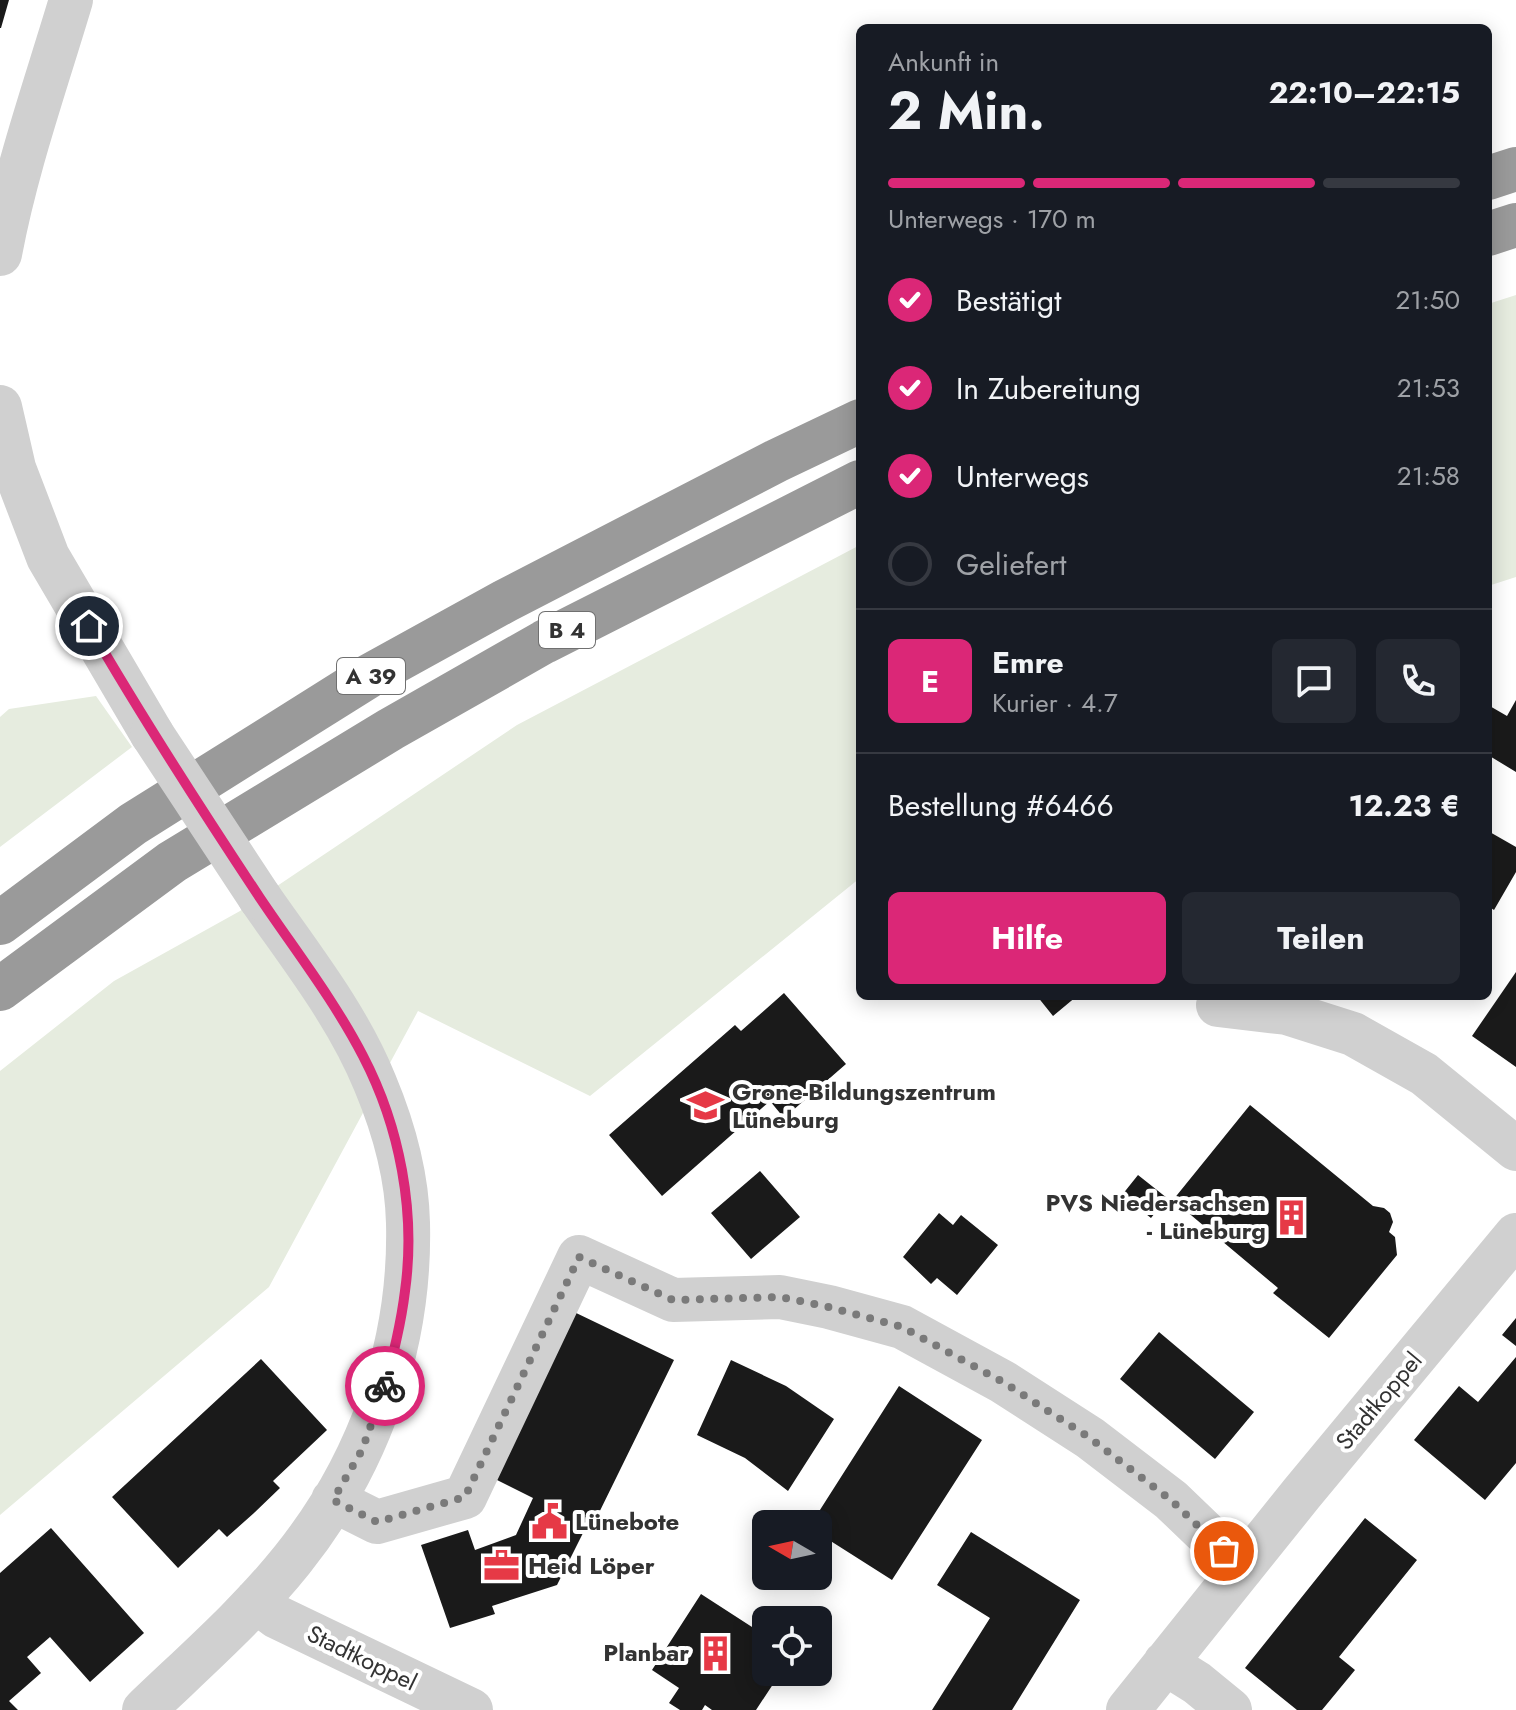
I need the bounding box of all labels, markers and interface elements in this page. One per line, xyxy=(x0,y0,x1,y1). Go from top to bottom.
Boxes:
text: Ankunft in xyxy=(888,43,999,81)
text: 22:10–22:15 xyxy=(1269,71,1460,114)
text: 2 Min. xyxy=(888,73,1045,149)
text: Unterwegs · 170 m xyxy=(888,200,1096,238)
icon: check xyxy=(888,278,932,322)
text: Bestätigt xyxy=(956,279,1061,322)
text: 21:50 xyxy=(1395,281,1460,319)
icon: check xyxy=(888,366,932,410)
text: In Zubereitung xyxy=(956,367,1141,410)
text: 21:53 xyxy=(1397,369,1460,407)
icon: check xyxy=(888,454,932,498)
text: Unterwegs xyxy=(956,455,1089,498)
text: 21:58 xyxy=(1397,457,1460,495)
text: Geliefert xyxy=(956,543,1066,586)
pin xyxy=(55,592,123,660)
icon: home xyxy=(67,604,111,648)
road number: B 4 xyxy=(539,612,595,648)
button: chat xyxy=(1272,639,1356,723)
button: phone xyxy=(1376,639,1460,723)
text: Emre xyxy=(992,641,1064,684)
road number: A 39 xyxy=(337,658,405,694)
text: E xyxy=(921,660,939,703)
text: Kurier · 4.7 xyxy=(992,684,1118,722)
text: Bestellung #6466 xyxy=(888,784,1114,827)
text: 12.23 € xyxy=(1348,784,1460,827)
button: Hilfe xyxy=(888,892,1166,984)
button: Teilen xyxy=(1182,892,1460,984)
place label: Grone-Bildungszentrum Lüneburg xyxy=(732,1074,996,1137)
school or university icon: Grone-Bildungszentrum Lüneburg xyxy=(687,1087,725,1125)
place label: PVS Niedersachsen - Lüneburg xyxy=(1045,1185,1266,1248)
building icon: PVS Niedersachsen - Lüneburg xyxy=(1273,1198,1311,1236)
street label: Stadtkoppel xyxy=(1327,1344,1430,1457)
courier xyxy=(345,1346,425,1426)
icon: bike xyxy=(363,1364,407,1408)
public building icon: Lünebote xyxy=(530,1503,568,1541)
place label: Lünebote xyxy=(575,1504,679,1539)
north arrow xyxy=(752,1510,832,1590)
map controls xyxy=(752,1510,832,1686)
pin xyxy=(1190,1517,1258,1585)
icon: bag xyxy=(1202,1529,1246,1573)
office icon: Heid Löper xyxy=(483,1547,521,1585)
place label: Heid Löper xyxy=(528,1548,655,1583)
button: locate xyxy=(752,1606,832,1686)
street label: Stadtkoppel xyxy=(301,1616,423,1699)
building icon: Planbar xyxy=(696,1634,734,1672)
place label: Planbar xyxy=(603,1635,689,1670)

